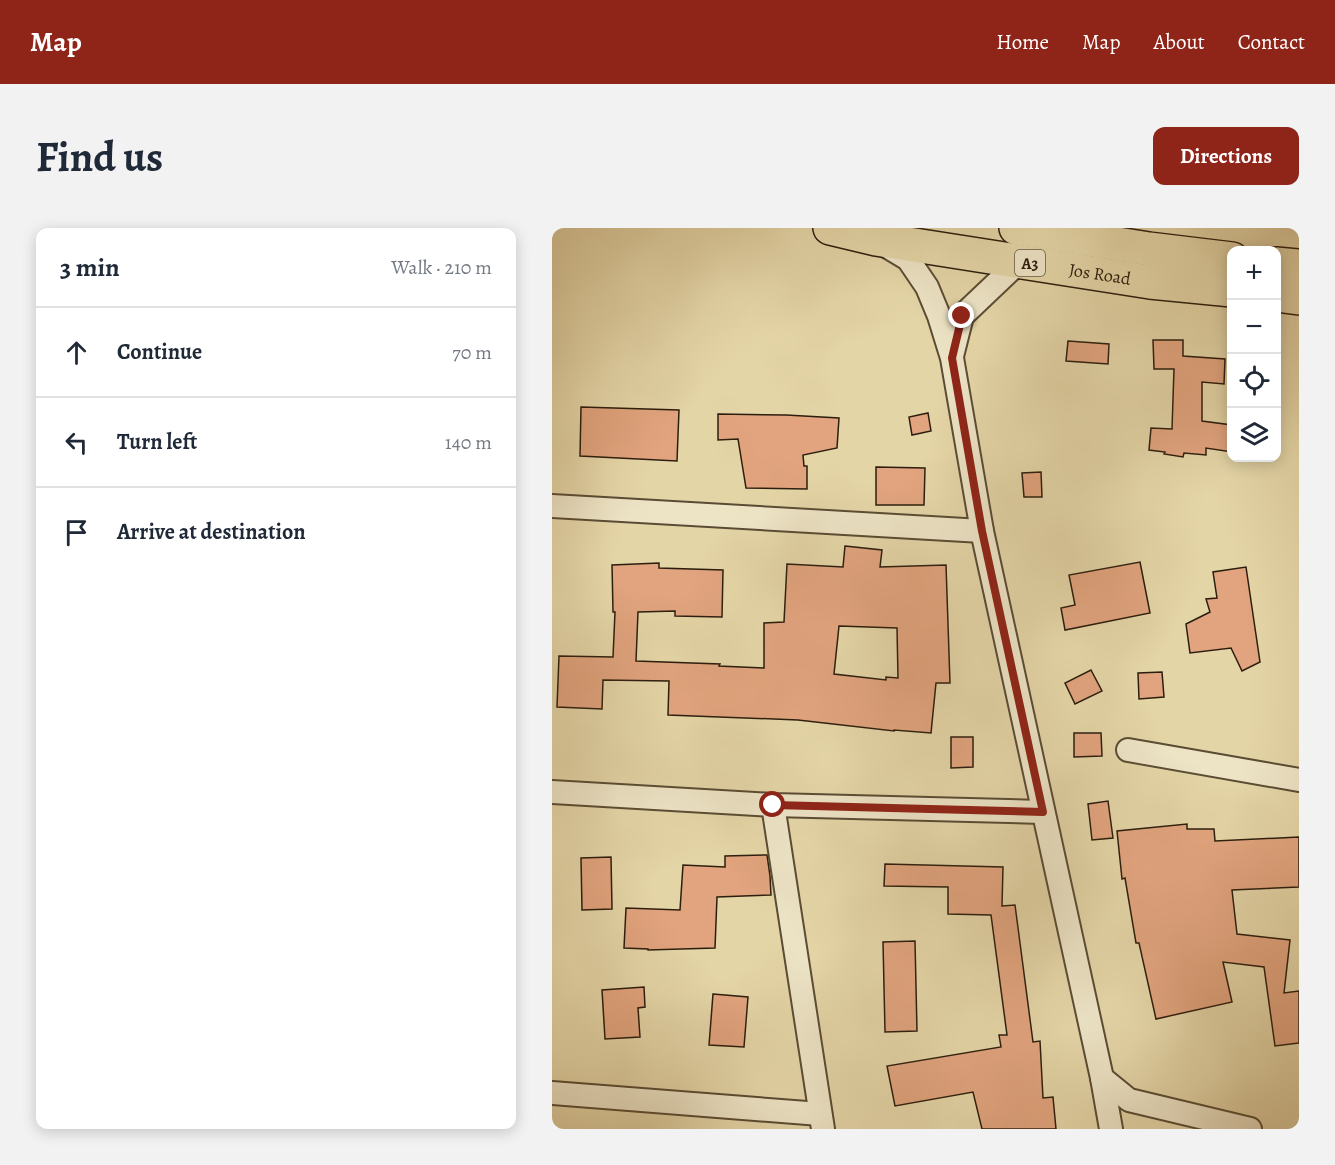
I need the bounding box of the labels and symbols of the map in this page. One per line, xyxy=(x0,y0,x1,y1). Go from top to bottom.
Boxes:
road number: A3 xyxy=(1015,250,1045,276)
street label: Jos Road xyxy=(1067,257,1133,291)
route end xyxy=(948,302,974,328)
route start xyxy=(759,791,785,817)

